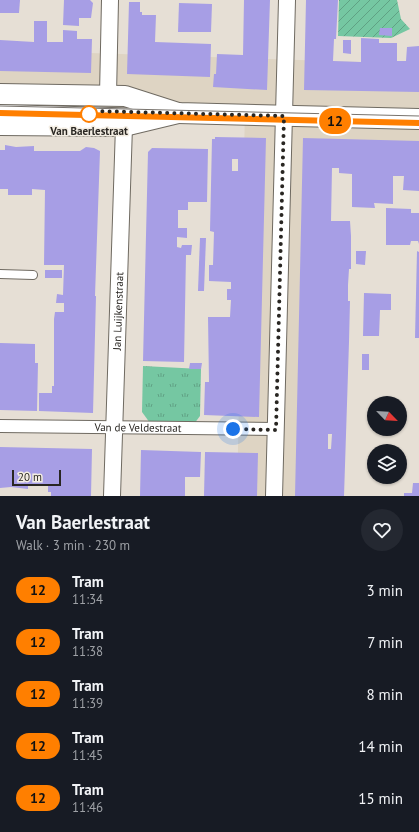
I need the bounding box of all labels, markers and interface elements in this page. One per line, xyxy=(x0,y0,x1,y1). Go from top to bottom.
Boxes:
marker: Van Baerlestraat xyxy=(80,105,98,123)
line badge: 12 xyxy=(317,108,353,134)
text: 12 xyxy=(327,112,343,130)
place label: Van Baerlestraat xyxy=(49,124,128,138)
street label: Jan Luijkenstraat xyxy=(110,271,126,352)
north arrow xyxy=(367,396,407,436)
map controls xyxy=(367,396,407,484)
your location xyxy=(223,419,243,439)
street label: Van de Veldestraat xyxy=(93,420,182,435)
button: layers xyxy=(367,444,407,484)
scale bar xyxy=(12,468,61,487)
text: 20 m xyxy=(18,470,42,484)
button: heart xyxy=(361,509,403,551)
text: Van Baerlestraat xyxy=(16,510,150,534)
text: Walk · 3 min · 230 m xyxy=(16,537,130,554)
text: Tram xyxy=(72,572,104,591)
text: 12 xyxy=(30,581,46,599)
text: 3 min xyxy=(366,581,403,600)
text: 11:34 xyxy=(72,591,103,608)
text: Tram xyxy=(72,624,104,643)
text: 12 xyxy=(30,633,46,651)
text: 7 min xyxy=(367,633,403,652)
text: 11:38 xyxy=(72,643,103,660)
text: Tram xyxy=(72,676,104,695)
text: 12 xyxy=(30,685,46,703)
text: 8 min xyxy=(366,685,403,704)
text: 11:39 xyxy=(72,695,103,712)
text: Tram xyxy=(72,728,104,747)
text: 12 xyxy=(30,737,46,755)
text: 14 min xyxy=(358,737,403,756)
text: 11:45 xyxy=(72,747,103,764)
text: Tram xyxy=(72,780,104,799)
text: 12 xyxy=(30,789,46,807)
text: 15 min xyxy=(358,789,403,808)
text: 11:46 xyxy=(72,799,103,816)

